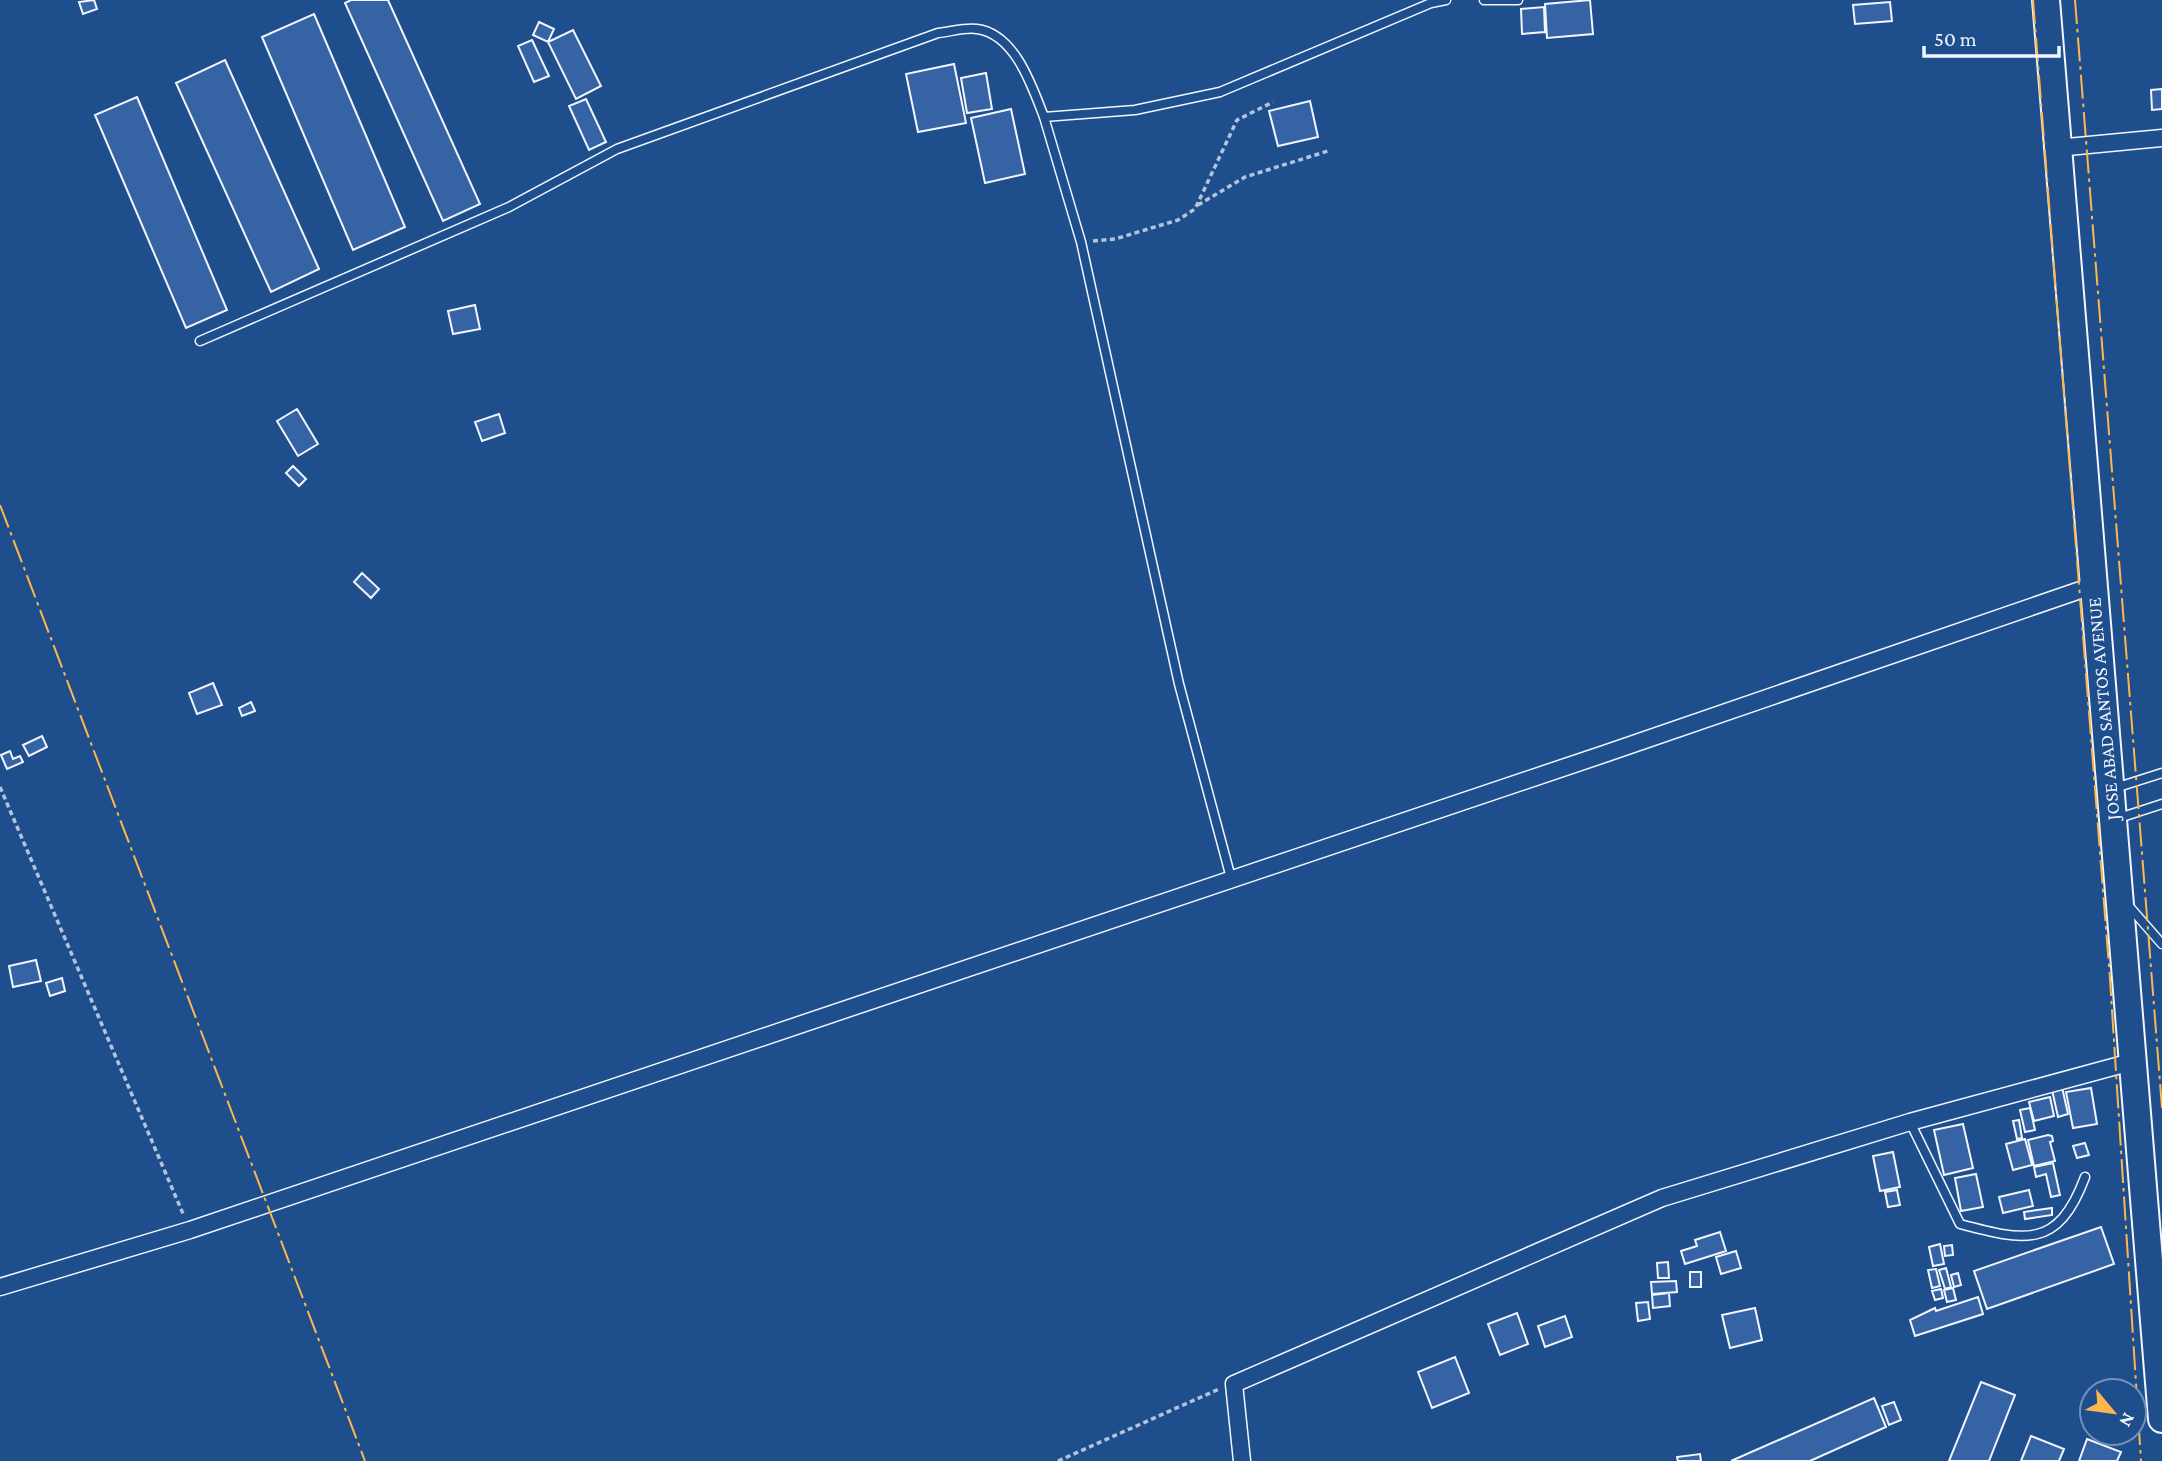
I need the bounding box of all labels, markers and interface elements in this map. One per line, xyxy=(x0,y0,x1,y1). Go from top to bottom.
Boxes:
scale bar xyxy=(1924,14,2059,58)
text: 50 m xyxy=(1934,27,1977,51)
street label: JOSE ABAD SANTOS AVENUE xyxy=(2083,597,2124,823)
north arrow xyxy=(2078,1377,2148,1447)
text: N xyxy=(2115,1409,2140,1431)

